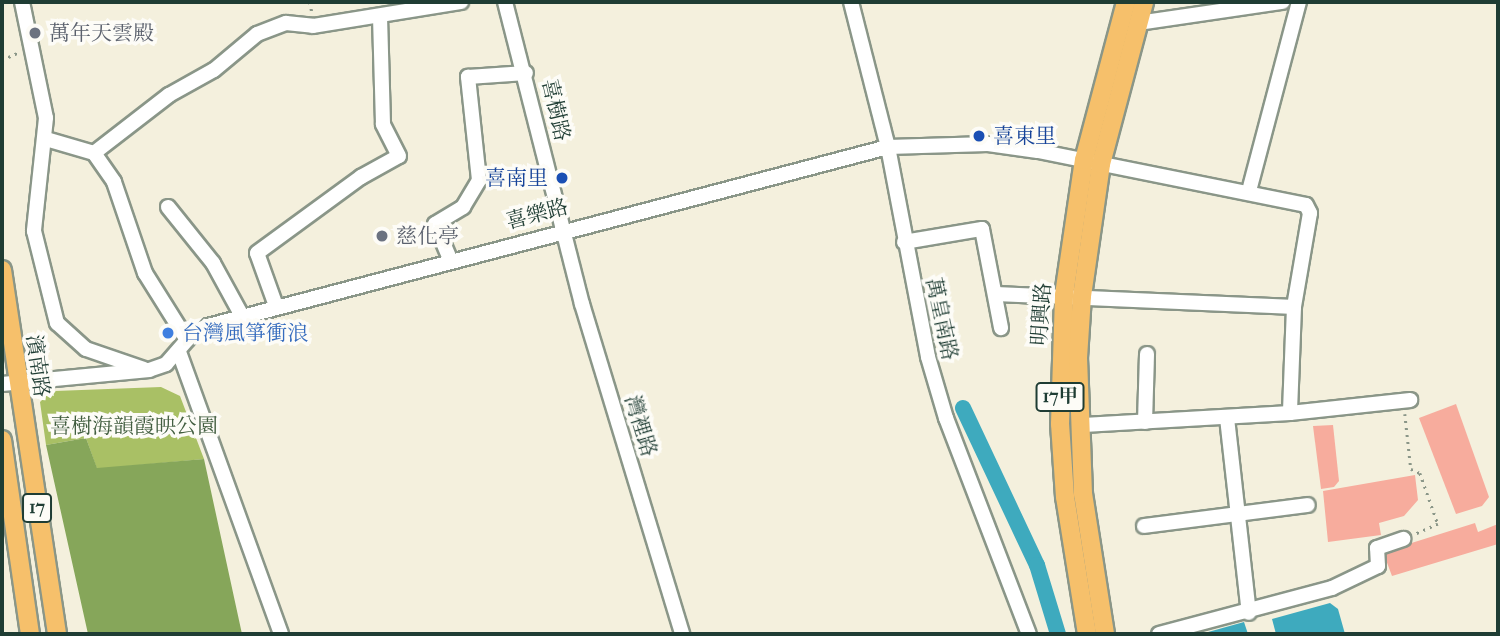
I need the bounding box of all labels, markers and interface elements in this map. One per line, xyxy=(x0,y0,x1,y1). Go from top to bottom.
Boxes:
place label: 萬年天雲殿 xyxy=(49,20,154,46)
marker: 萬年天雲殿 xyxy=(27,25,43,41)
street label: 喜樹路 xyxy=(537,76,575,144)
place label: 喜東里 xyxy=(993,123,1056,149)
marker: 喜東里 xyxy=(971,128,987,144)
place label: 喜南里 xyxy=(485,165,548,191)
marker: 喜南里 xyxy=(554,170,570,186)
street label: 喜樂路 xyxy=(503,194,571,234)
place label: 慈化亭 xyxy=(396,223,459,249)
marker: 慈化亭 xyxy=(374,228,390,244)
street label: 萬皇南路 xyxy=(921,275,963,363)
street label: 明興路 xyxy=(1026,282,1056,346)
place label: 台灣風箏衝浪 xyxy=(182,320,308,346)
marker: 台灣風箏衝浪 xyxy=(160,325,176,341)
street label: 濱南路 xyxy=(21,333,55,399)
road number: 17甲 xyxy=(1036,382,1084,412)
street label: 灣裡路 xyxy=(620,392,662,460)
park label: 喜樹海韻霞映公園 xyxy=(50,413,218,439)
road number: 17 xyxy=(21,492,53,524)

